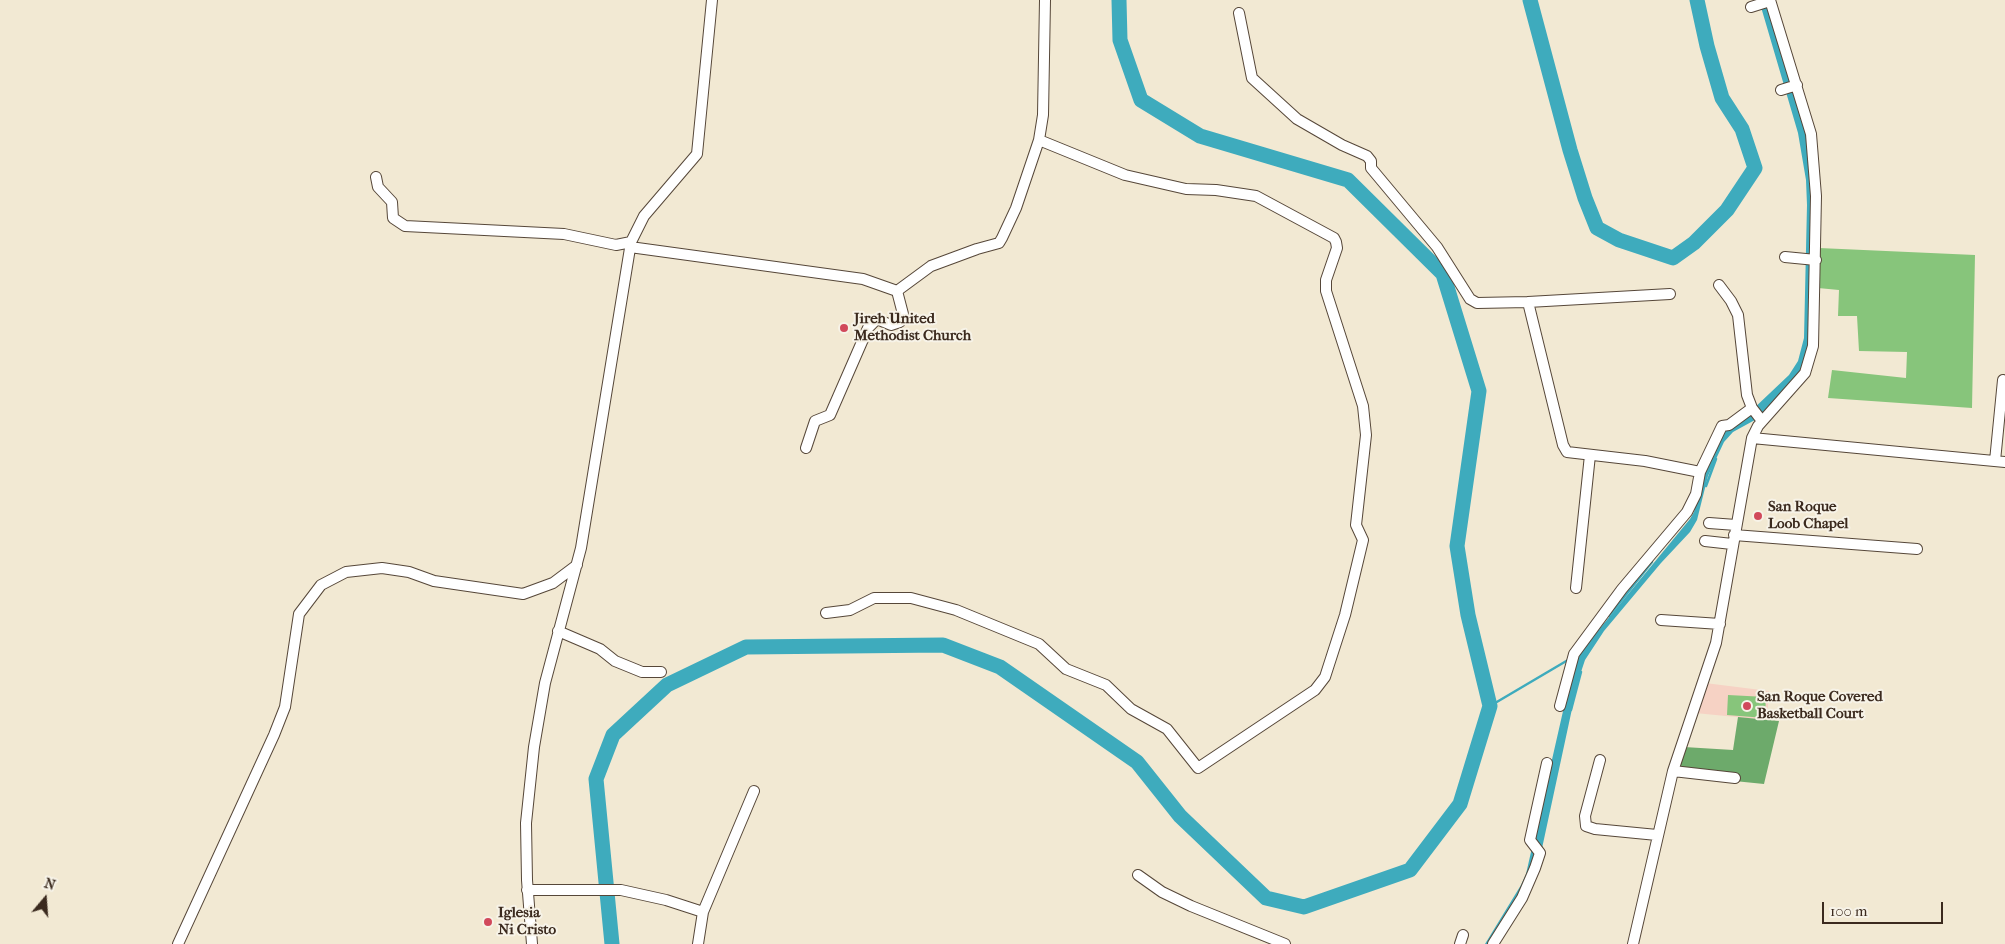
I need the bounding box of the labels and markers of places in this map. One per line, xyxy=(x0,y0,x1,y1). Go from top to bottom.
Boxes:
place label: Jireh United Methodist Church xyxy=(854,310,971,345)
marker: Jireh United Methodist Church xyxy=(838,322,850,334)
place label: San Roque Loob Chapel xyxy=(1768,498,1848,533)
marker: San Roque Loob Chapel xyxy=(1752,510,1764,522)
place label: San Roque Covered Basketball Court xyxy=(1757,688,1883,723)
marker: San Roque Covered Basketball Court xyxy=(1741,700,1753,712)
place label: Iglesia Ni Cristo xyxy=(498,904,556,939)
marker: Iglesia Ni Cristo xyxy=(482,916,494,928)

